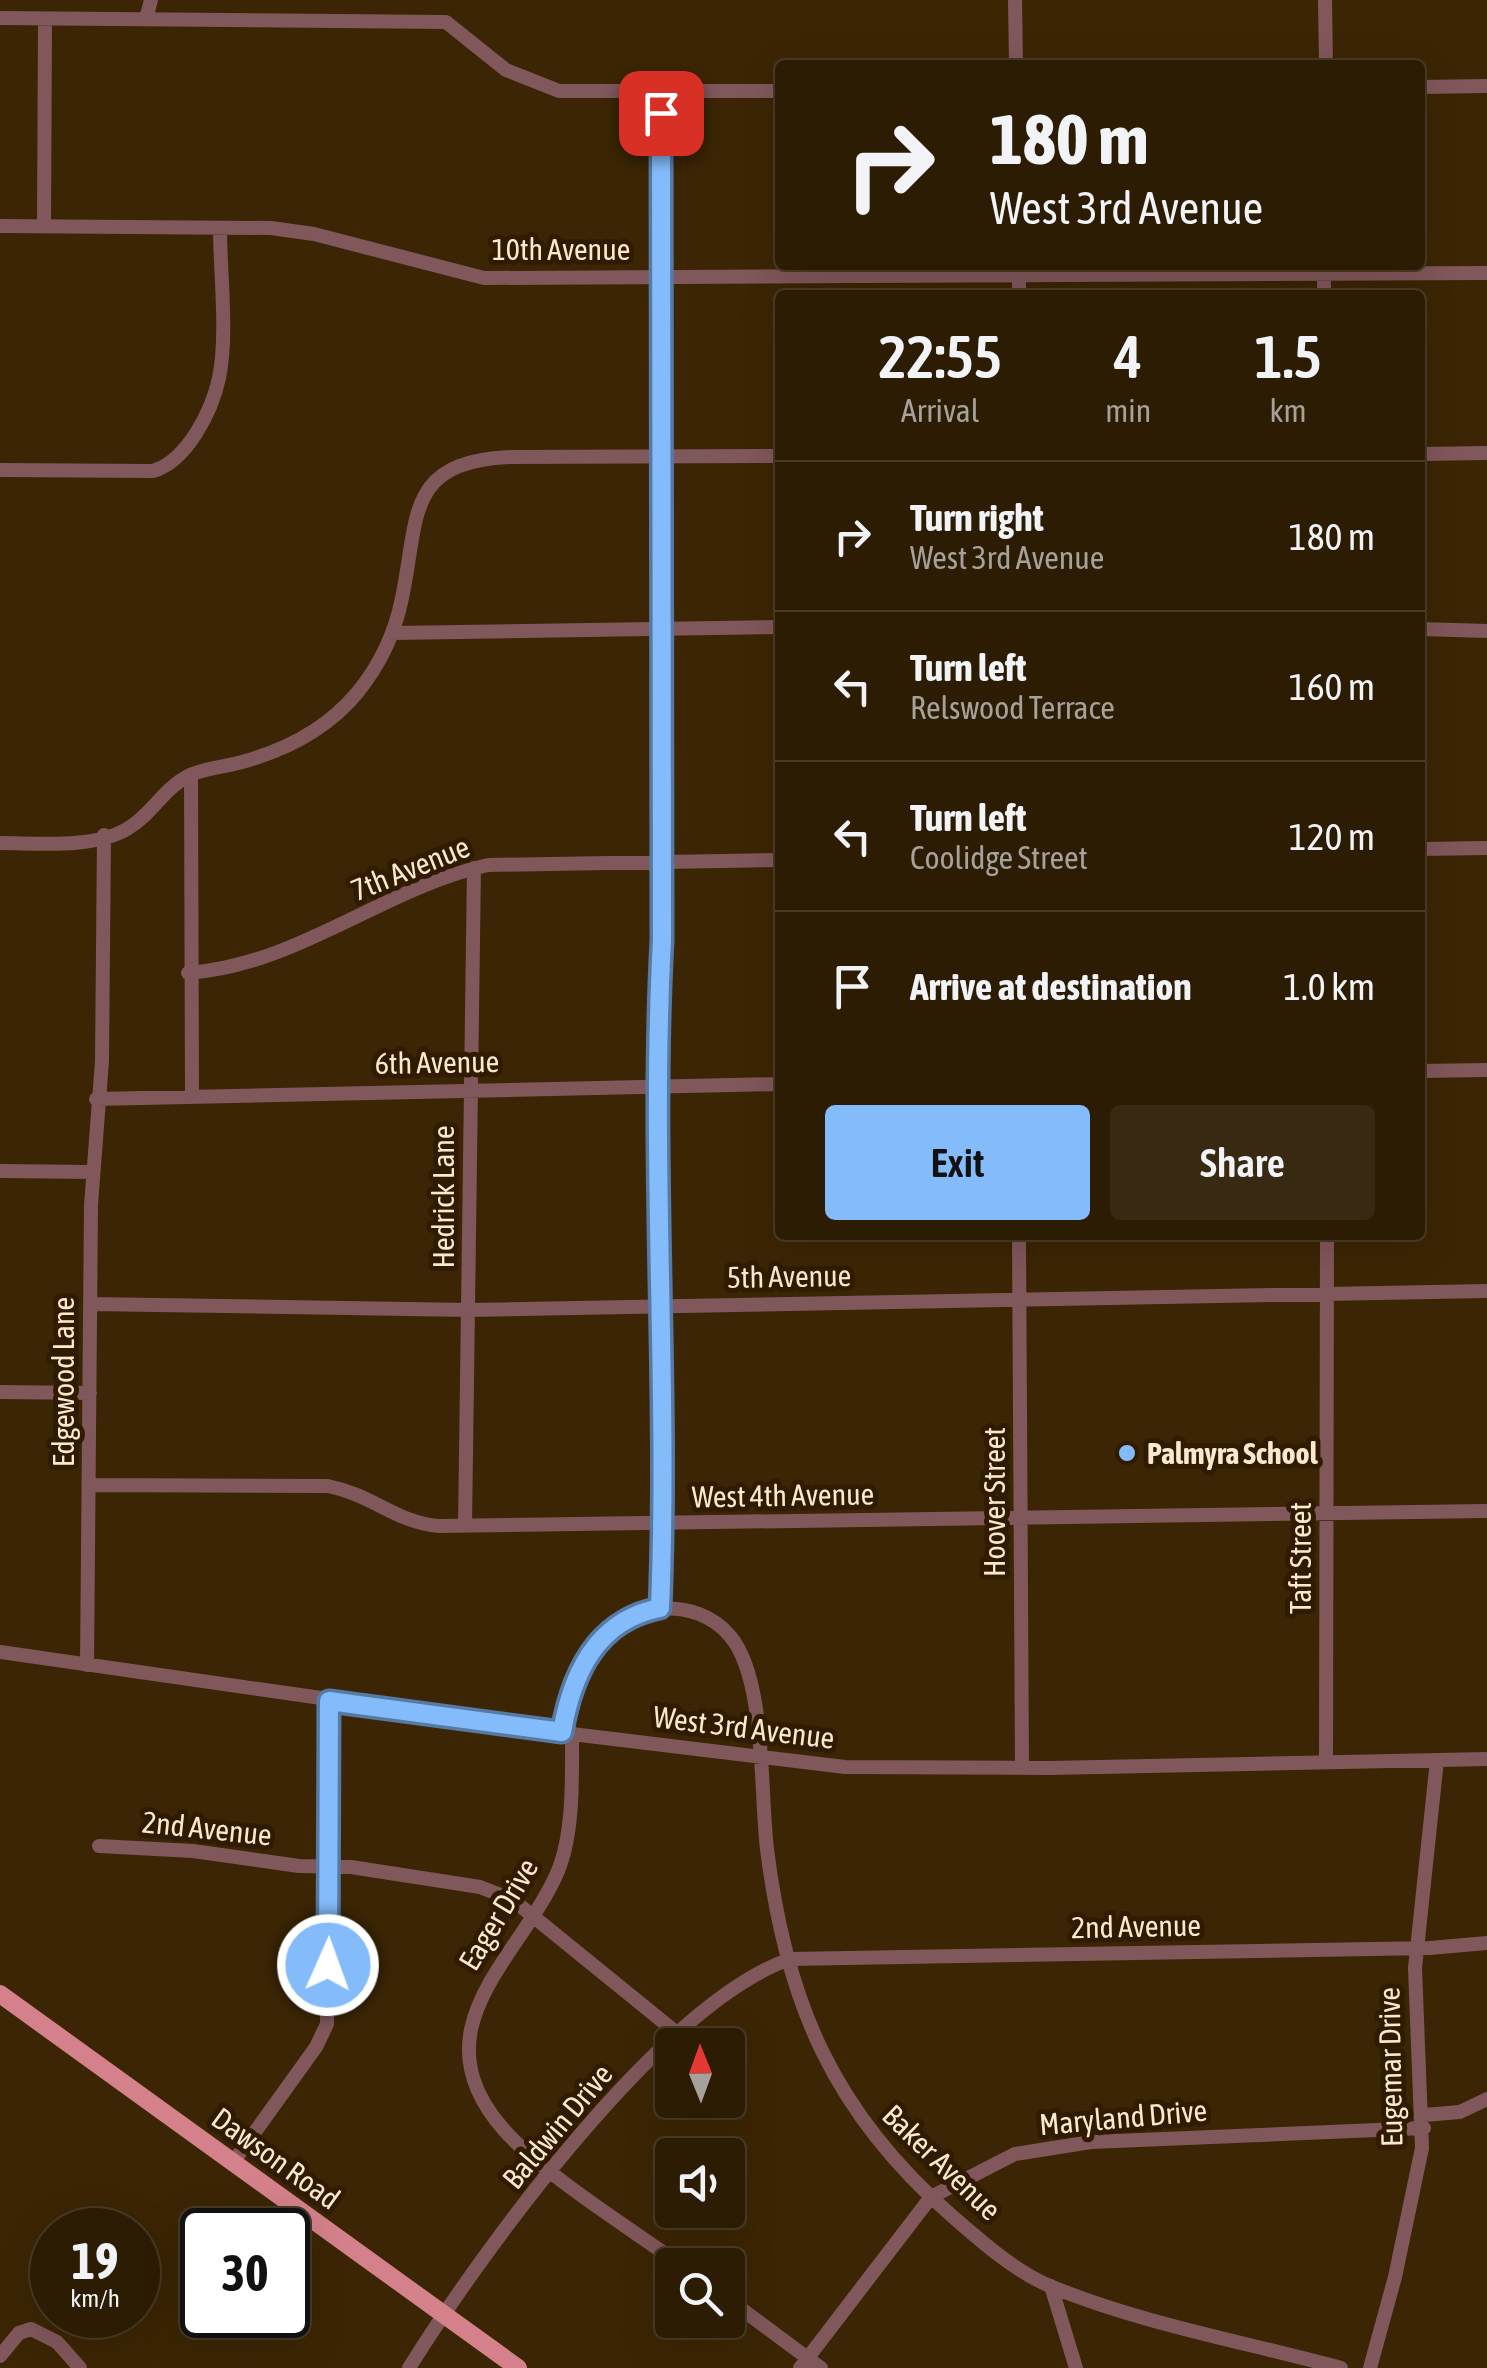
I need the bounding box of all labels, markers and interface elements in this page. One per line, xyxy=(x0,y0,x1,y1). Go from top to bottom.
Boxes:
pin xyxy=(619,71,704,156)
icon: arrive xyxy=(634,86,689,141)
text: 180 m xyxy=(990,99,1149,179)
icon: right xyxy=(825,100,955,230)
text: West 3rd Avenue xyxy=(990,182,1263,234)
street label: 10th Avenue xyxy=(492,232,630,266)
text: 22:55 xyxy=(878,322,1002,391)
text: 4 xyxy=(1114,322,1142,391)
text: 1.5 xyxy=(1255,322,1322,391)
text: Arrival xyxy=(901,392,979,429)
text: min xyxy=(1105,392,1151,429)
text: km xyxy=(1270,392,1307,429)
text: Turn right xyxy=(910,496,1044,539)
icon: right xyxy=(825,509,880,564)
text: 180 m xyxy=(1289,515,1375,558)
text: West 3rd Avenue xyxy=(910,539,1104,576)
text: Turn left xyxy=(910,646,1026,689)
icon: left xyxy=(825,659,880,714)
text: 160 m xyxy=(1289,665,1375,708)
text: Relswood Terrace xyxy=(910,689,1115,726)
text: Turn left xyxy=(910,796,1026,839)
icon: left xyxy=(825,809,880,864)
text: 120 m xyxy=(1289,815,1375,858)
street label: 7th Avenue xyxy=(346,829,474,907)
text: Coolidge Street xyxy=(910,839,1088,876)
icon: arrive xyxy=(825,959,880,1014)
text: Arrive at destination xyxy=(910,965,1192,1008)
text: 1.0 km xyxy=(1283,965,1375,1008)
street label: 6th Avenue xyxy=(374,1044,500,1080)
button: Exit xyxy=(825,1105,1090,1220)
button: Share xyxy=(1110,1105,1375,1220)
street label: Hedrick Lane xyxy=(426,1125,460,1269)
street label: 5th Avenue xyxy=(726,1258,852,1294)
street label: Edgewood Lane xyxy=(46,1297,80,1467)
street label: Hoover Street xyxy=(977,1427,1011,1577)
place label: Palmyra School xyxy=(1147,1436,1319,1470)
marker: Palmyra School xyxy=(1116,1442,1138,1464)
street label: West 4th Avenue xyxy=(692,1476,874,1514)
street label: Taft Street xyxy=(1283,1502,1317,1614)
street label: West 3rd Avenue xyxy=(652,1699,836,1755)
street label: 2nd Avenue xyxy=(141,1804,273,1852)
street label: Eager Drive xyxy=(452,1852,544,1976)
street label: 2nd Avenue xyxy=(1071,1908,1201,1944)
position arrow xyxy=(276,1913,380,2017)
street label: Eugemar Drive xyxy=(1372,1987,1408,2147)
north arrow xyxy=(655,2028,745,2118)
map controls xyxy=(655,2028,745,2338)
street label: Baldwin Drive xyxy=(495,2057,619,2195)
street label: Maryland Drive xyxy=(1038,2093,1208,2141)
street label: Baker Avenue xyxy=(876,2098,1008,2226)
street label: Dawson Road xyxy=(206,2100,346,2216)
button: sound xyxy=(655,2138,745,2228)
speed limit sign: 30 xyxy=(180,2208,310,2338)
text: 19 xyxy=(71,2232,118,2290)
button: search xyxy=(655,2248,745,2338)
text: km/h xyxy=(70,2284,120,2312)

